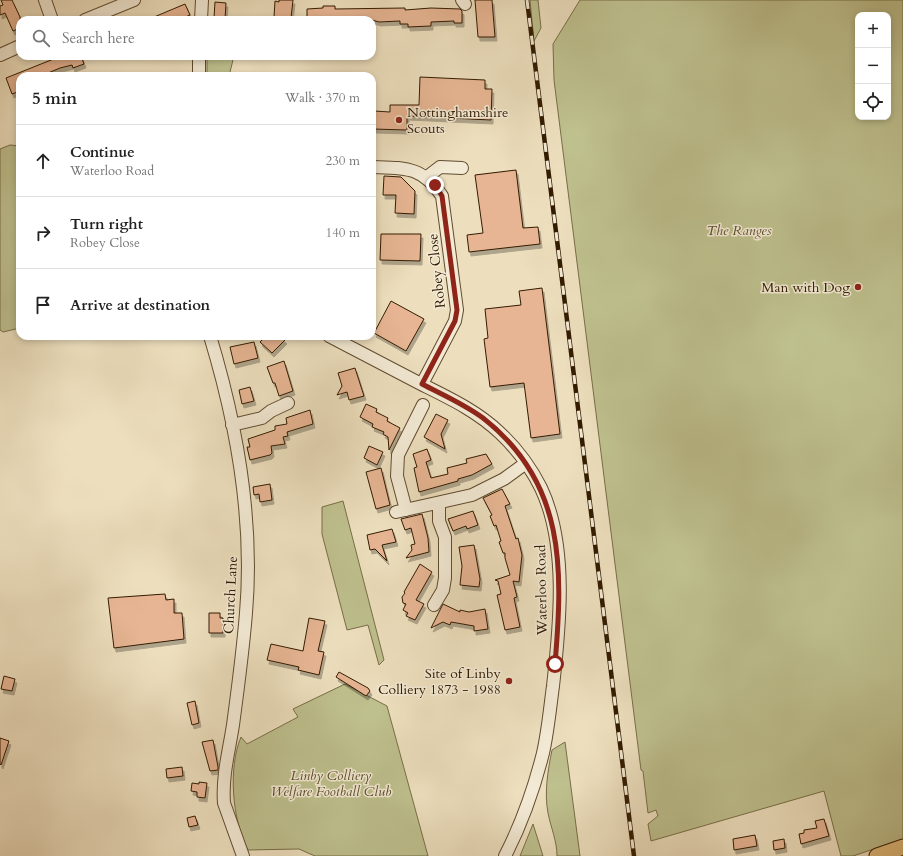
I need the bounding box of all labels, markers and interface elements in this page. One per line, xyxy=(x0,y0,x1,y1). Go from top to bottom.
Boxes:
map controls xyxy=(855,12,891,120)
button: + xyxy=(855,12,891,48)
search box xyxy=(16,16,376,60)
icon: search xyxy=(30,27,52,49)
text: Search here xyxy=(62,28,135,48)
button: − xyxy=(855,48,891,84)
button: locate xyxy=(855,84,891,120)
text: 5 min xyxy=(32,87,77,110)
text: Walk · 370 m xyxy=(285,89,360,107)
place label: Nottinghamshire Scouts xyxy=(407,103,508,138)
marker: Nottinghamshire Scouts xyxy=(394,115,404,125)
text: Continue xyxy=(70,142,135,162)
icon: ahead xyxy=(32,150,54,172)
text: 230 m xyxy=(326,152,360,170)
text: Waterloo Road xyxy=(70,162,154,180)
route end xyxy=(426,176,444,194)
text: Turn right xyxy=(70,214,143,234)
park label: The Ranges xyxy=(706,221,772,240)
icon: right xyxy=(32,222,54,244)
text: 140 m xyxy=(326,224,360,242)
street label: Robey Close xyxy=(423,233,450,309)
text: Robey Close xyxy=(70,234,140,252)
place label: Man with Dog xyxy=(761,278,850,297)
marker: Man with Dog xyxy=(853,282,863,292)
icon: arrive xyxy=(32,294,54,316)
text: Arrive at destination xyxy=(70,295,210,315)
street label: Waterloo Road xyxy=(531,544,552,636)
street label: Church Lane xyxy=(219,556,242,634)
route start xyxy=(546,655,564,673)
place label: Site of Linby Colliery 1873 - 1988 xyxy=(378,664,502,699)
marker: Site of Linby Colliery 1873 - 1988 xyxy=(504,676,514,686)
park label: Linby Colliery Welfare Football Club xyxy=(271,766,391,801)

